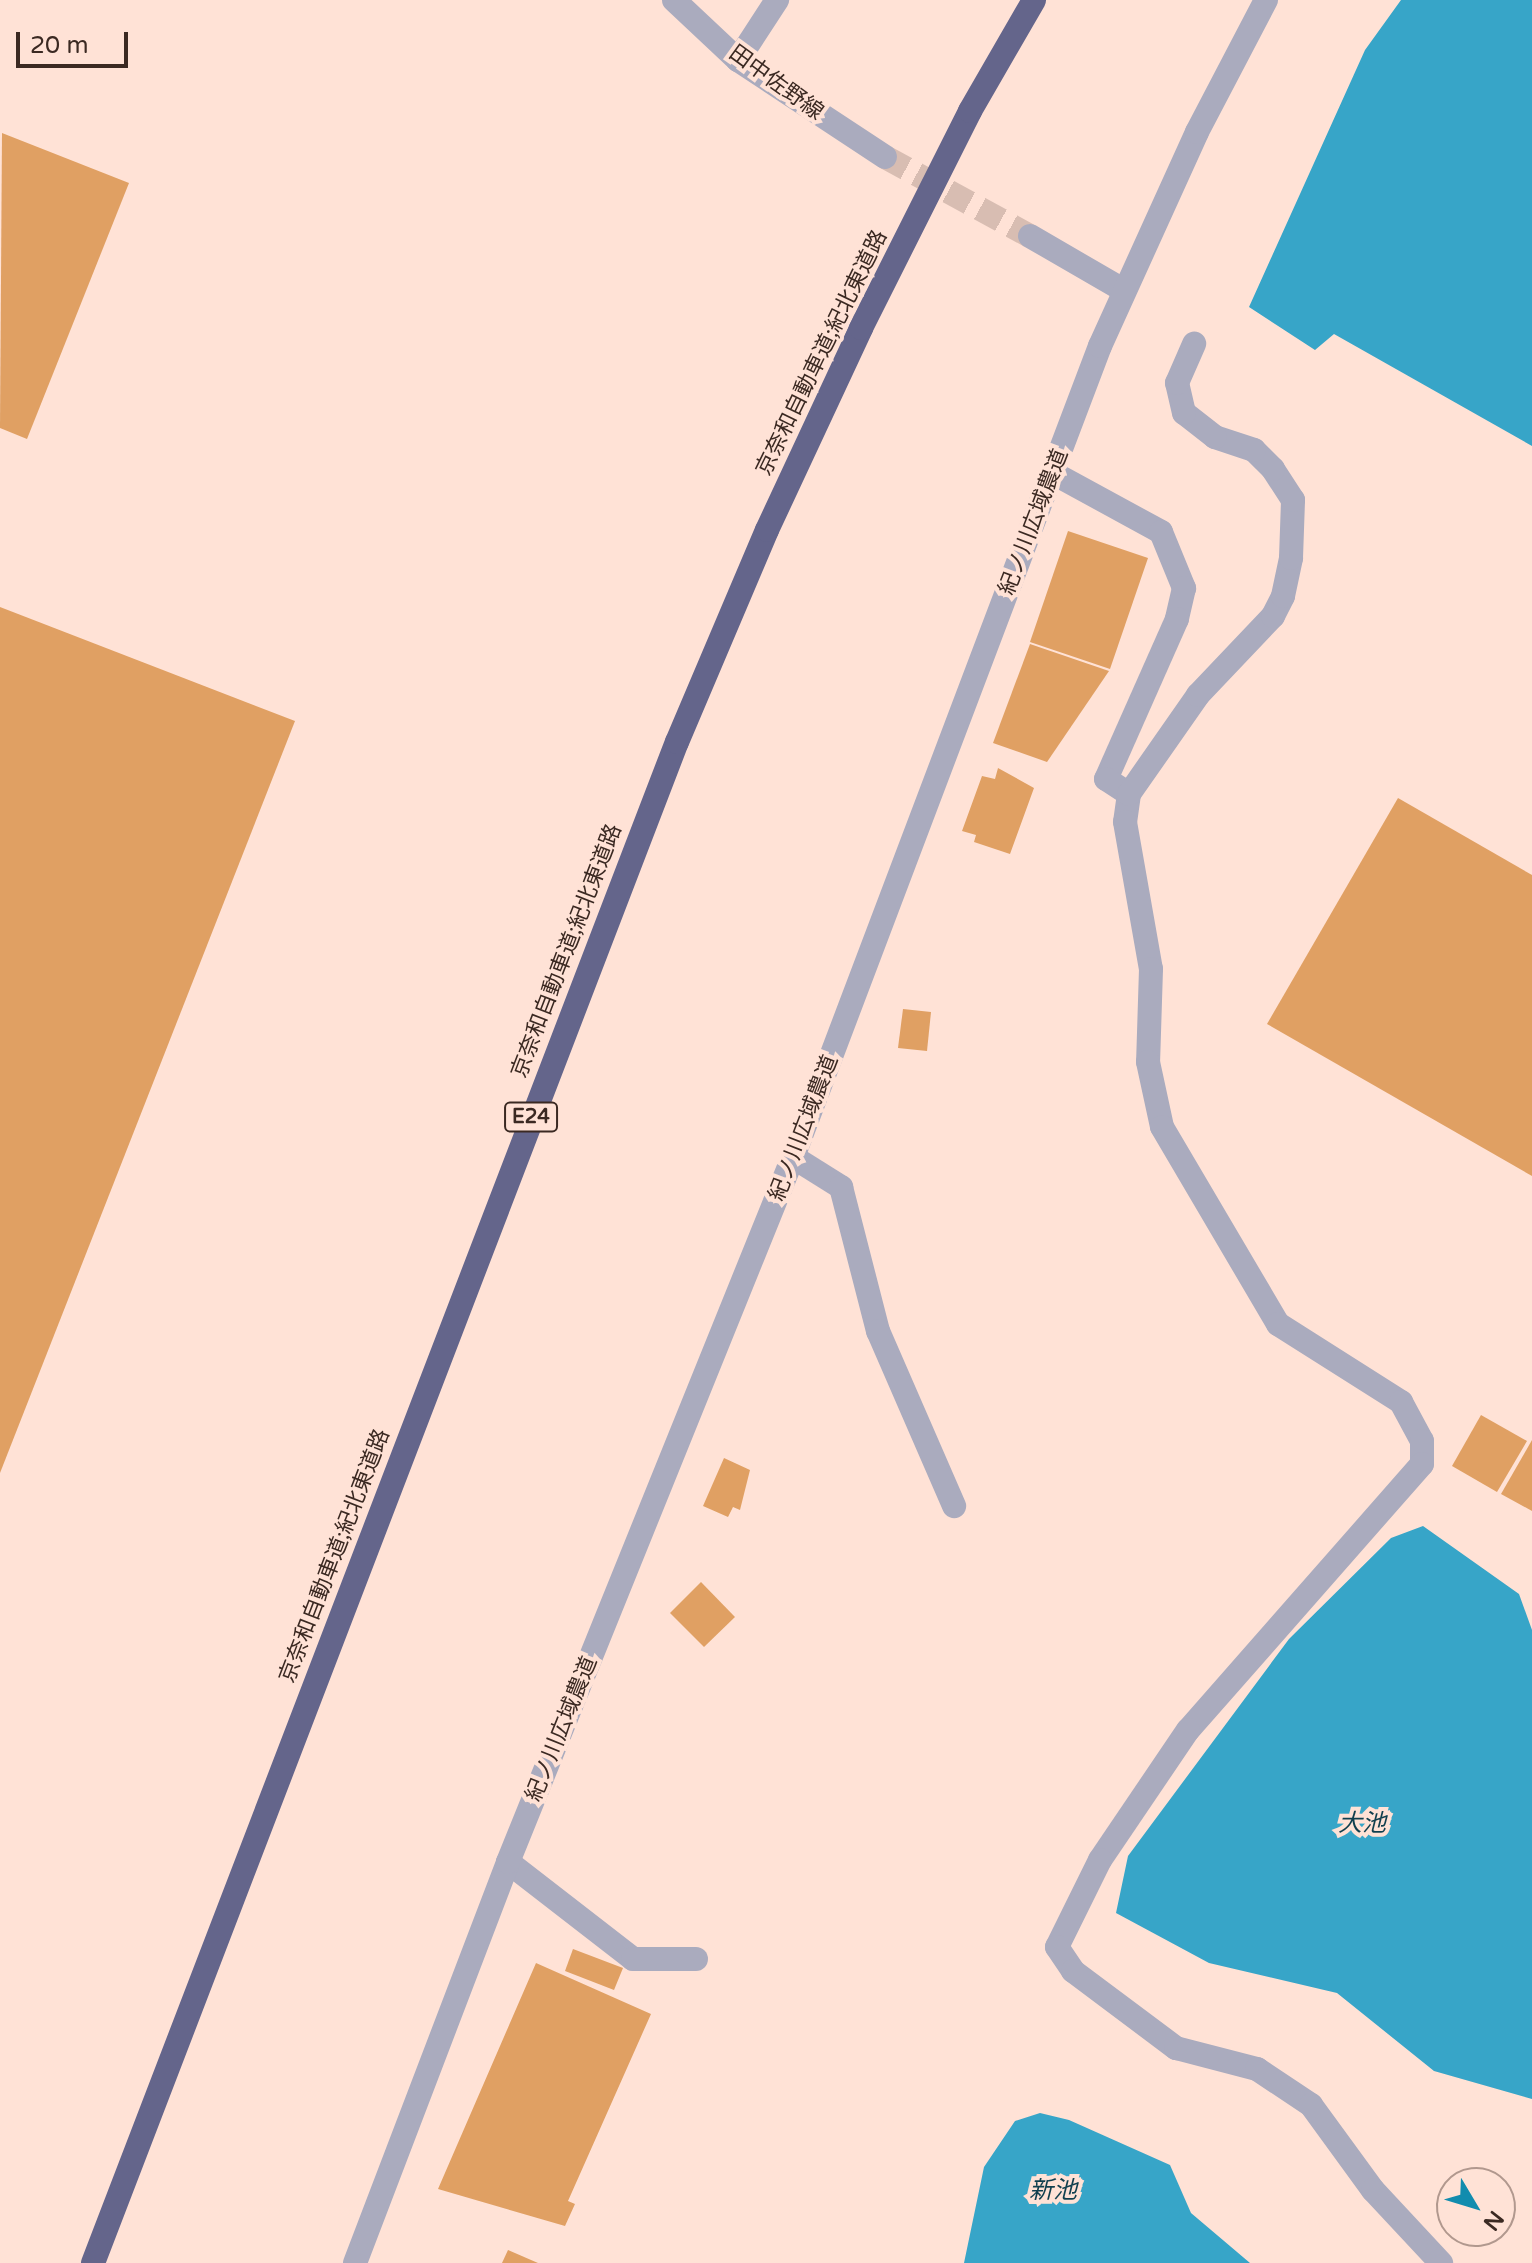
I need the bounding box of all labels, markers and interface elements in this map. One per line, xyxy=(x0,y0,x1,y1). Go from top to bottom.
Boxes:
scale bar xyxy=(20,16,132,66)
text: 20 m xyxy=(30,31,88,60)
street label: 田中佐野線 xyxy=(724,40,828,126)
street label: 京奈和自動車道;紀北東道路 xyxy=(751,226,893,480)
street label: 紀ノ川広域農道 xyxy=(994,445,1074,599)
street label: 京奈和自動車道;紀北東道路 xyxy=(506,820,628,1082)
street label: 紀ノ川広域農道 xyxy=(764,1051,844,1205)
road number: E24 xyxy=(503,1101,559,1133)
street label: 京奈和自動車道;紀北東道路 xyxy=(274,1425,396,1687)
street label: 紀ノ川広域農道 xyxy=(521,1653,603,1805)
water label: 大池 xyxy=(1338,1810,1386,1838)
north arrow xyxy=(1436,2167,1516,2247)
water label: 新池 xyxy=(1029,2177,1077,2205)
text: N xyxy=(1478,2206,1509,2236)

